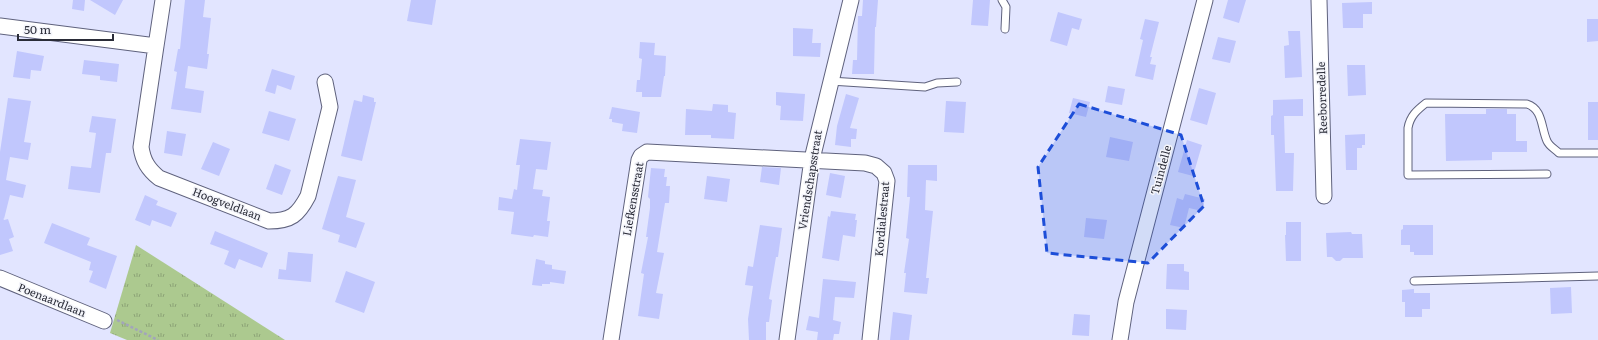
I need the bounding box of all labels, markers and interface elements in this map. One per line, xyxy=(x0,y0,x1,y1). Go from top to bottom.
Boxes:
scale bar xyxy=(18,16,113,42)
text: 50 m xyxy=(24,20,51,38)
street label: Reeborredelle xyxy=(1312,61,1330,135)
street label: Vriendschapsstraat xyxy=(793,128,825,231)
street label: Tuindelle xyxy=(1146,143,1174,196)
street label: Liefkensstraat xyxy=(618,160,646,237)
street label: Kordialestraat xyxy=(870,180,892,257)
street label: Hoogveldlaan xyxy=(190,183,264,224)
street label: Poenaardlaan xyxy=(16,278,89,320)

